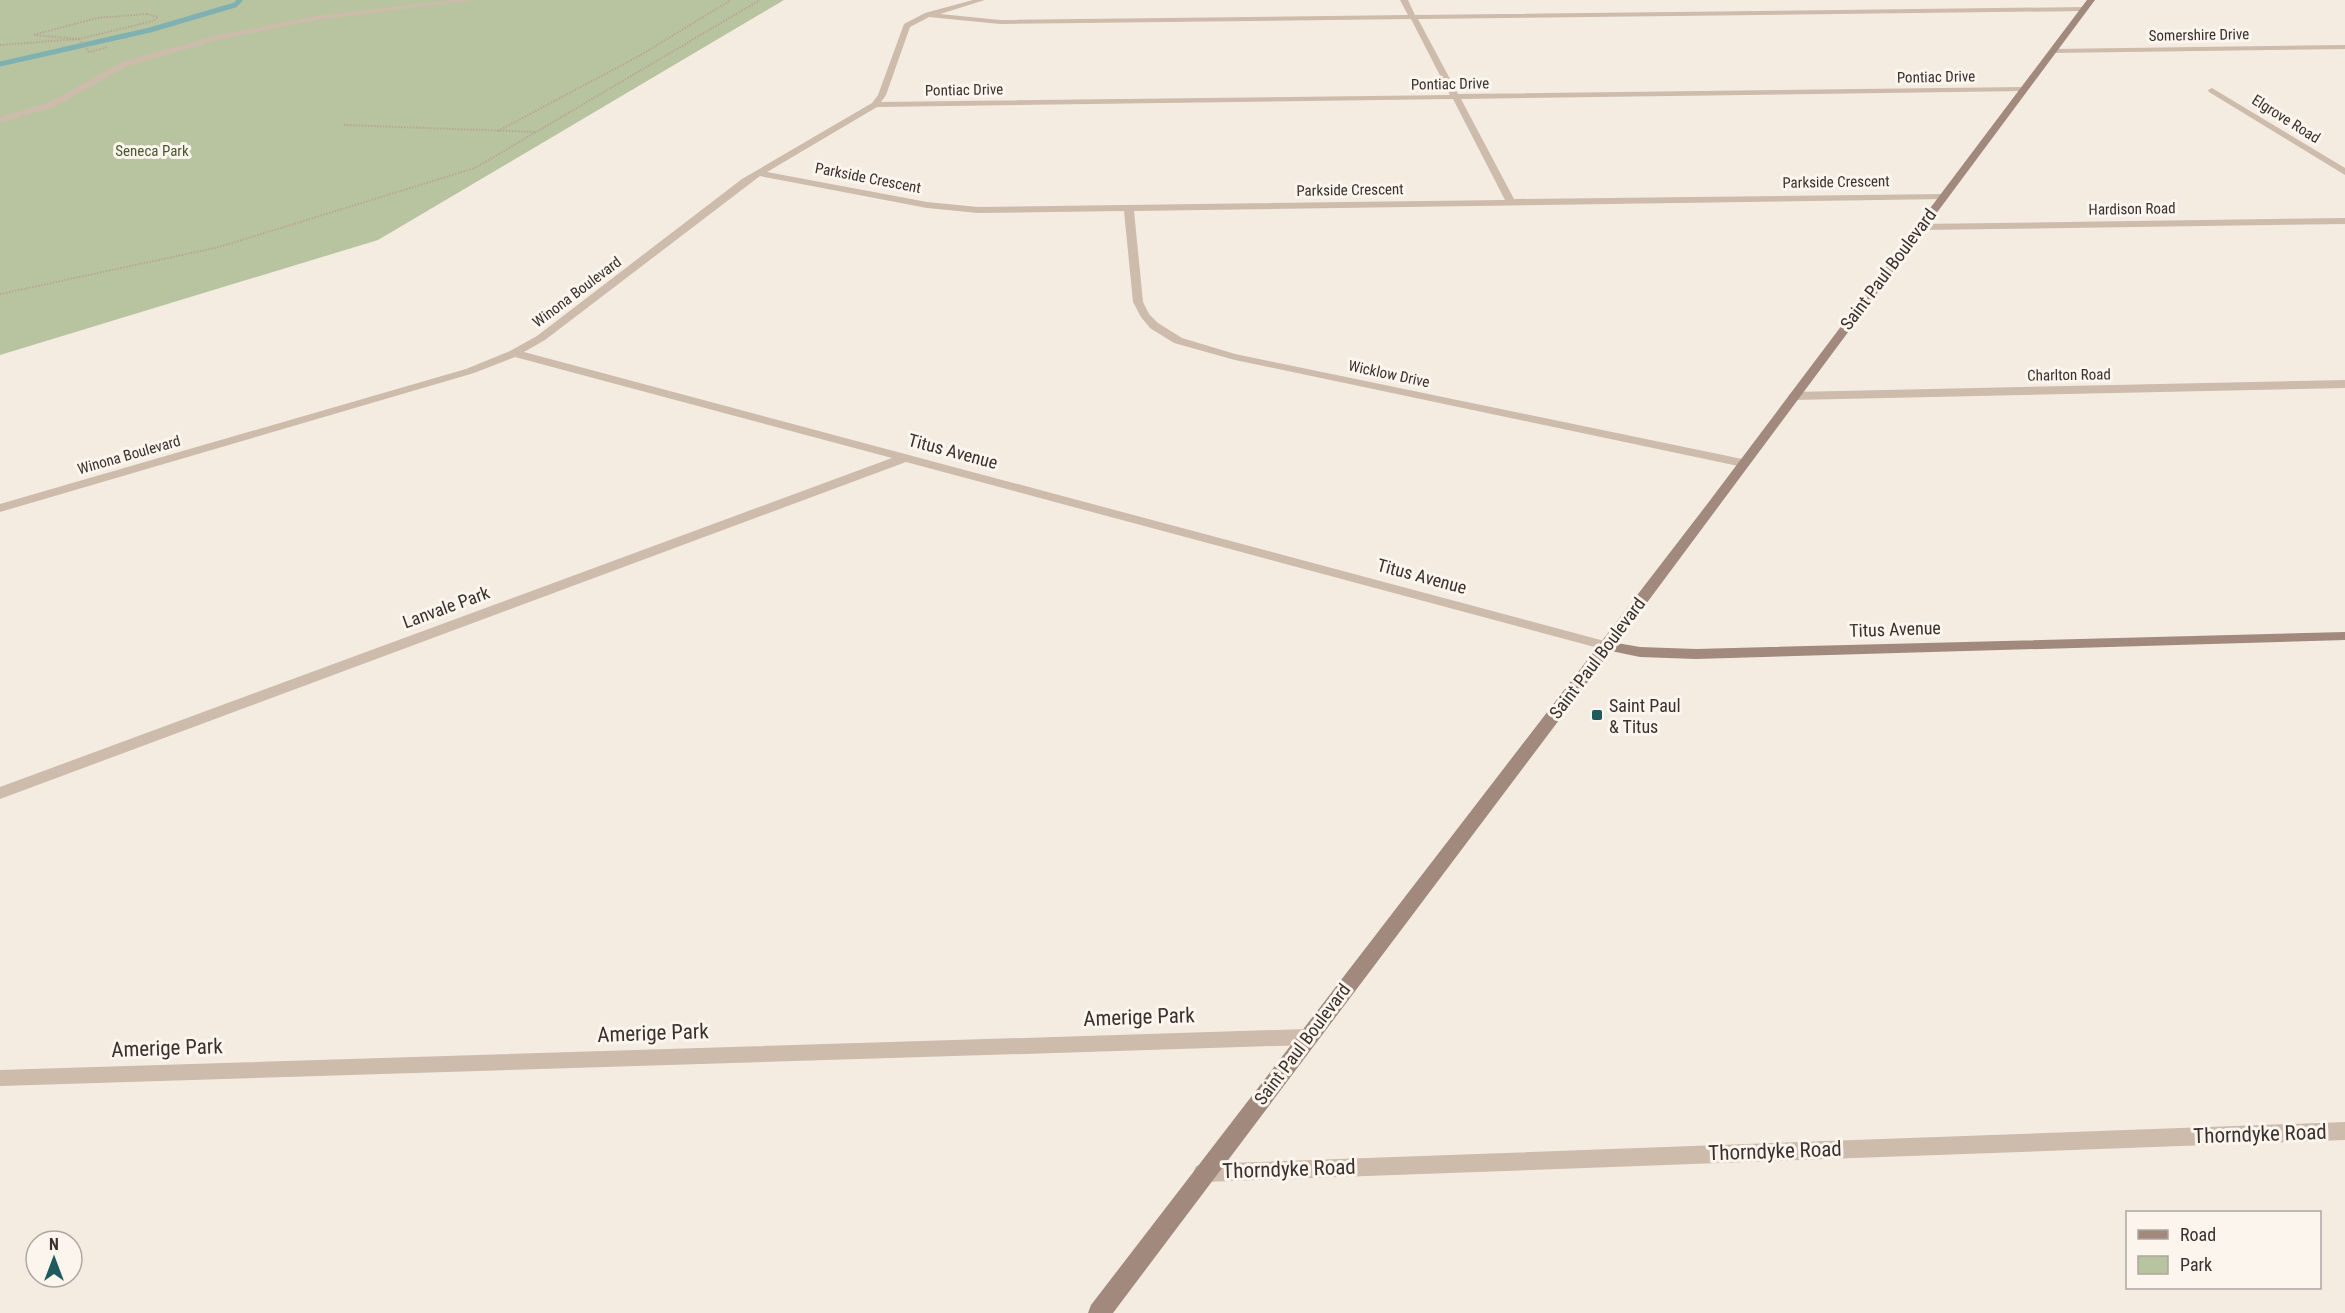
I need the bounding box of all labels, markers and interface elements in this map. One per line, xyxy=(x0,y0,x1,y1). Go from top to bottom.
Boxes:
street label: Somershire Drive xyxy=(2149,25,2249,45)
street label: Pontiac Drive xyxy=(1897,67,1975,87)
street label: Pontiac Drive xyxy=(1411,74,1489,94)
street label: Pontiac Drive xyxy=(925,80,1003,100)
street label: Elgrove Road xyxy=(2249,91,2323,147)
park label: Seneca Park xyxy=(115,142,189,160)
street label: Parkside Crescent xyxy=(814,159,922,197)
street label: Parkside Crescent xyxy=(1782,172,1890,192)
street label: Parkside Crescent xyxy=(1296,180,1404,200)
street label: Hardison Road xyxy=(2088,199,2176,219)
street label: Saint Paul Boulevard xyxy=(1836,204,1940,334)
street label: Winona Boulevard xyxy=(529,253,625,331)
street label: Wicklow Drive xyxy=(1347,357,1431,391)
street label: Charlton Road xyxy=(2027,365,2111,385)
street label: Titus Avenue xyxy=(906,429,1000,473)
street label: Winona Boulevard xyxy=(75,432,183,478)
street label: Titus Avenue xyxy=(1375,554,1469,598)
street label: Lanvale Park xyxy=(400,582,492,632)
street label: Saint Paul Boulevard xyxy=(1545,593,1649,723)
street label: Titus Avenue xyxy=(1849,617,1941,641)
place label: Saint Paul & Titus xyxy=(1609,695,1681,737)
marker: Saint Paul & Titus xyxy=(1590,708,1604,722)
street label: Saint Paul Boulevard xyxy=(1250,979,1354,1109)
street label: Amerige Park xyxy=(1083,1003,1196,1031)
street label: Amerige Park xyxy=(597,1019,710,1047)
street label: Amerige Park xyxy=(111,1034,224,1062)
street label: Thorndyke Road xyxy=(2193,1120,2327,1148)
street label: Thorndyke Road xyxy=(1708,1137,1842,1165)
street label: Thorndyke Road xyxy=(1222,1155,1356,1183)
legend xyxy=(2126,1211,2321,1289)
text: Road xyxy=(2180,1224,2216,1245)
north arrow xyxy=(24,1229,84,1289)
text: N xyxy=(49,1235,59,1254)
text: Park xyxy=(2180,1254,2212,1275)

